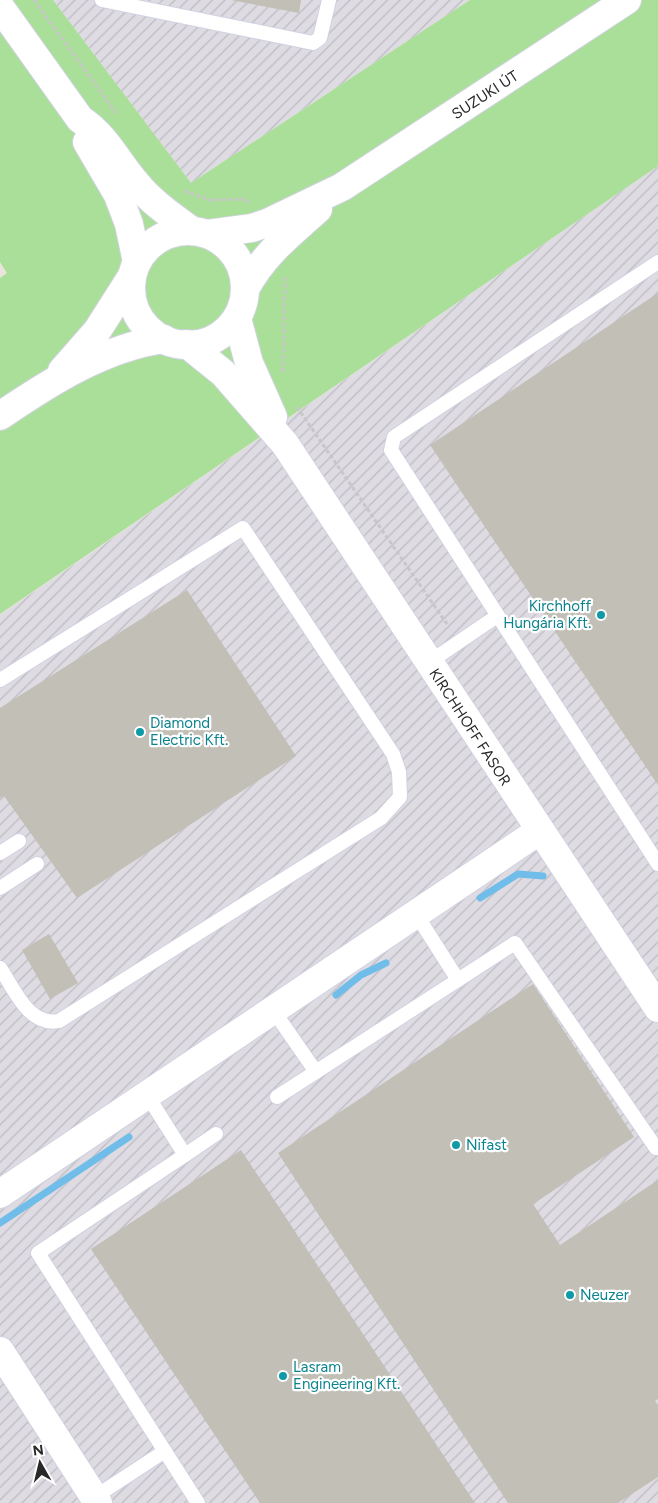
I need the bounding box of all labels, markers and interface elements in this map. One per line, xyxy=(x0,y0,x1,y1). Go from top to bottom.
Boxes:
street label: SUZUKI ÚT xyxy=(448,66,522,123)
place label: Kirchhoff Hungária Kft. xyxy=(503,597,591,632)
marker: Kirchhoff Hungária Kft. xyxy=(595,609,607,621)
street label: KIRCHHOFF FASOR xyxy=(425,665,515,789)
place label: Diamond Electric Kft. xyxy=(150,714,228,749)
marker: Diamond Electric Kft. xyxy=(134,726,146,738)
place label: Nifast xyxy=(466,1136,507,1154)
marker: Nifast xyxy=(450,1139,462,1151)
place label: Neuzer xyxy=(580,1286,629,1304)
marker: Neuzer xyxy=(564,1289,576,1301)
place label: Lasram Engineering Kft. xyxy=(293,1358,400,1393)
marker: Lasram Engineering Kft. xyxy=(277,1370,289,1382)
north arrow xyxy=(15,1438,65,1488)
text: N xyxy=(32,1441,45,1460)

